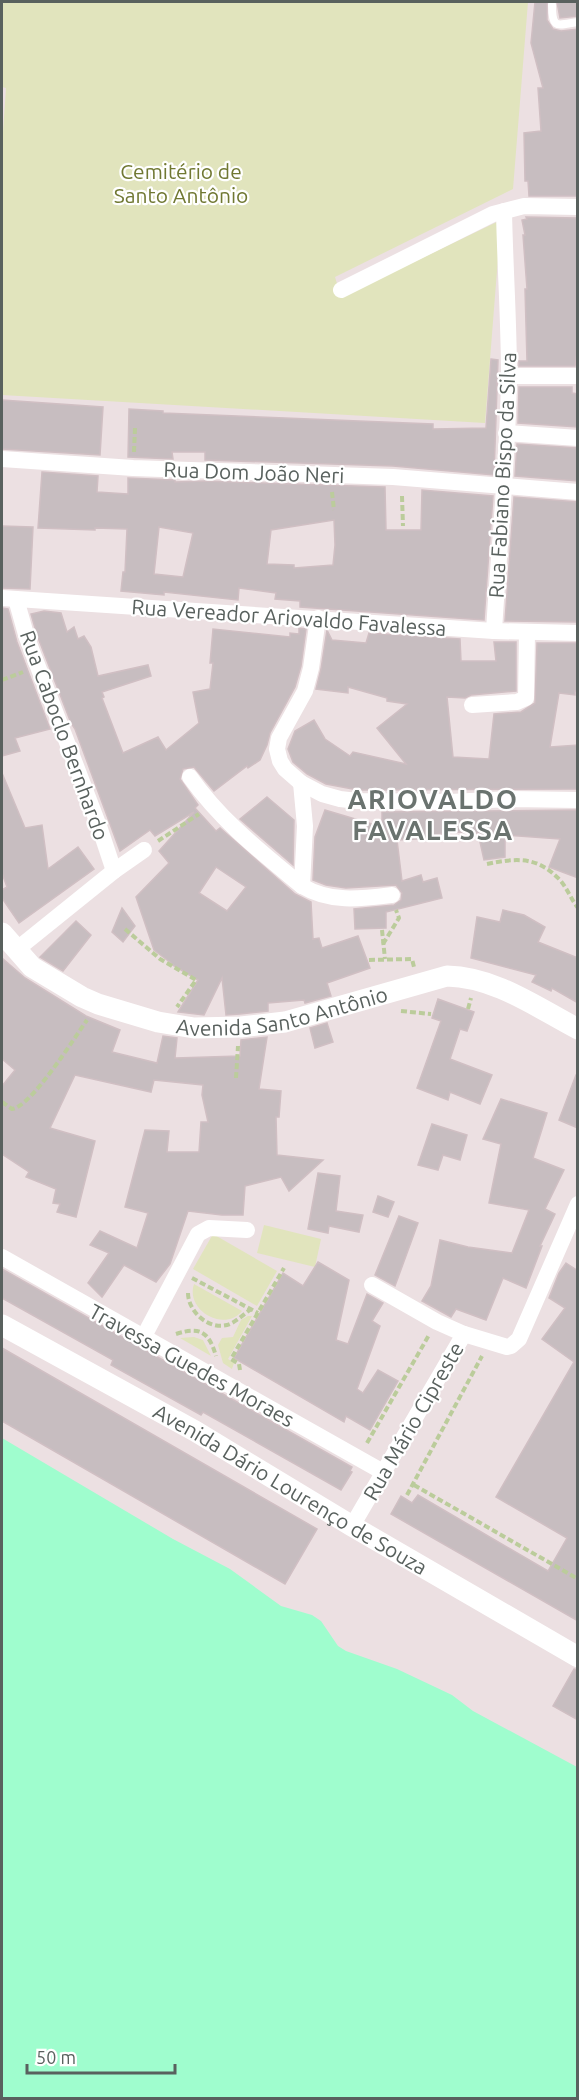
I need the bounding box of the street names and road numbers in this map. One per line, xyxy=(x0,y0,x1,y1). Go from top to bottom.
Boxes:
street label: Rua Fabiano Bispo da Silva xyxy=(484,351,520,599)
street label: Rua Dom João Neri xyxy=(163,457,345,487)
street label: Rua Vereador Ariovaldo Favalessa xyxy=(131,594,447,640)
street label: Rua Caboclo Bernhardo xyxy=(16,627,114,843)
street label: Avenida Santo Antônio xyxy=(175,982,390,1040)
street label: Travessa Guedes Moraes xyxy=(85,1299,299,1431)
street label: Rua Mário Cipreste xyxy=(358,1338,468,1504)
street label: Avenida Dário Lourenço de Souza xyxy=(150,1399,432,1579)

